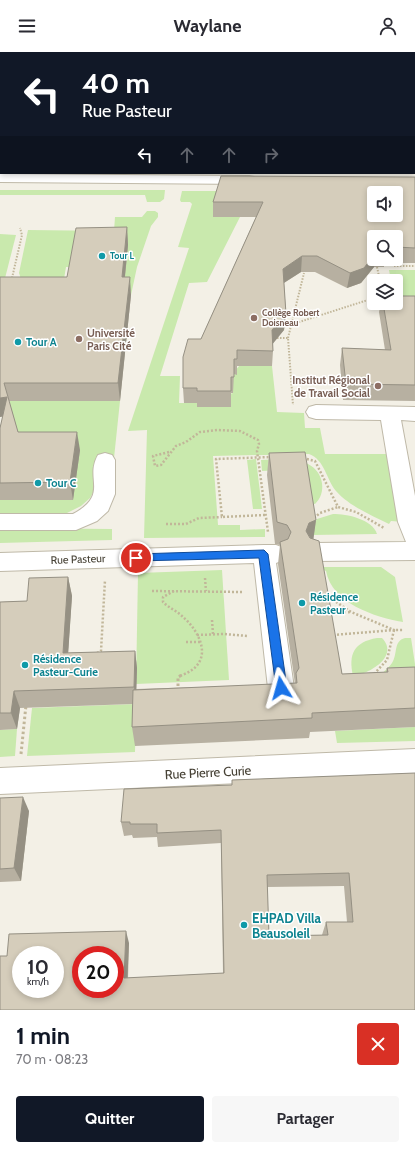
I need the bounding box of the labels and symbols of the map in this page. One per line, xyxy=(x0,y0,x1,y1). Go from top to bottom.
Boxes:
place label: Tour L xyxy=(110,250,134,261)
marker: Tour L xyxy=(97,251,107,261)
place label: Collège Robert Doisneau xyxy=(262,307,319,328)
marker: Collège Robert Doisneau xyxy=(249,313,259,323)
place label: Université Paris Cité xyxy=(87,326,135,353)
marker: Université Paris Cité xyxy=(74,334,84,344)
place label: Tour A xyxy=(26,335,57,349)
marker: Tour A xyxy=(13,337,23,347)
place label: Institut Régional de Travail Social xyxy=(292,373,370,400)
marker: Institut Régional de Travail Social xyxy=(373,381,383,391)
place label: Tour C xyxy=(46,476,77,490)
marker: Tour C xyxy=(33,478,43,488)
pin xyxy=(119,541,153,575)
street label: Rue Pasteur xyxy=(50,551,106,567)
place label: Résidence Pasteur xyxy=(310,590,359,617)
marker: Résidence Pasteur xyxy=(297,598,307,608)
place label: Résidence Pasteur-Curie xyxy=(33,652,98,679)
marker: Résidence Pasteur-Curie xyxy=(20,660,30,670)
position arrow xyxy=(260,667,302,709)
street label: Rue Pierre Curie xyxy=(164,762,252,782)
place label: EHPAD Villa Beausoleil xyxy=(252,910,321,941)
marker: EHPAD Villa Beausoleil xyxy=(239,920,249,930)
speed limit sign: 20 xyxy=(72,946,124,998)

